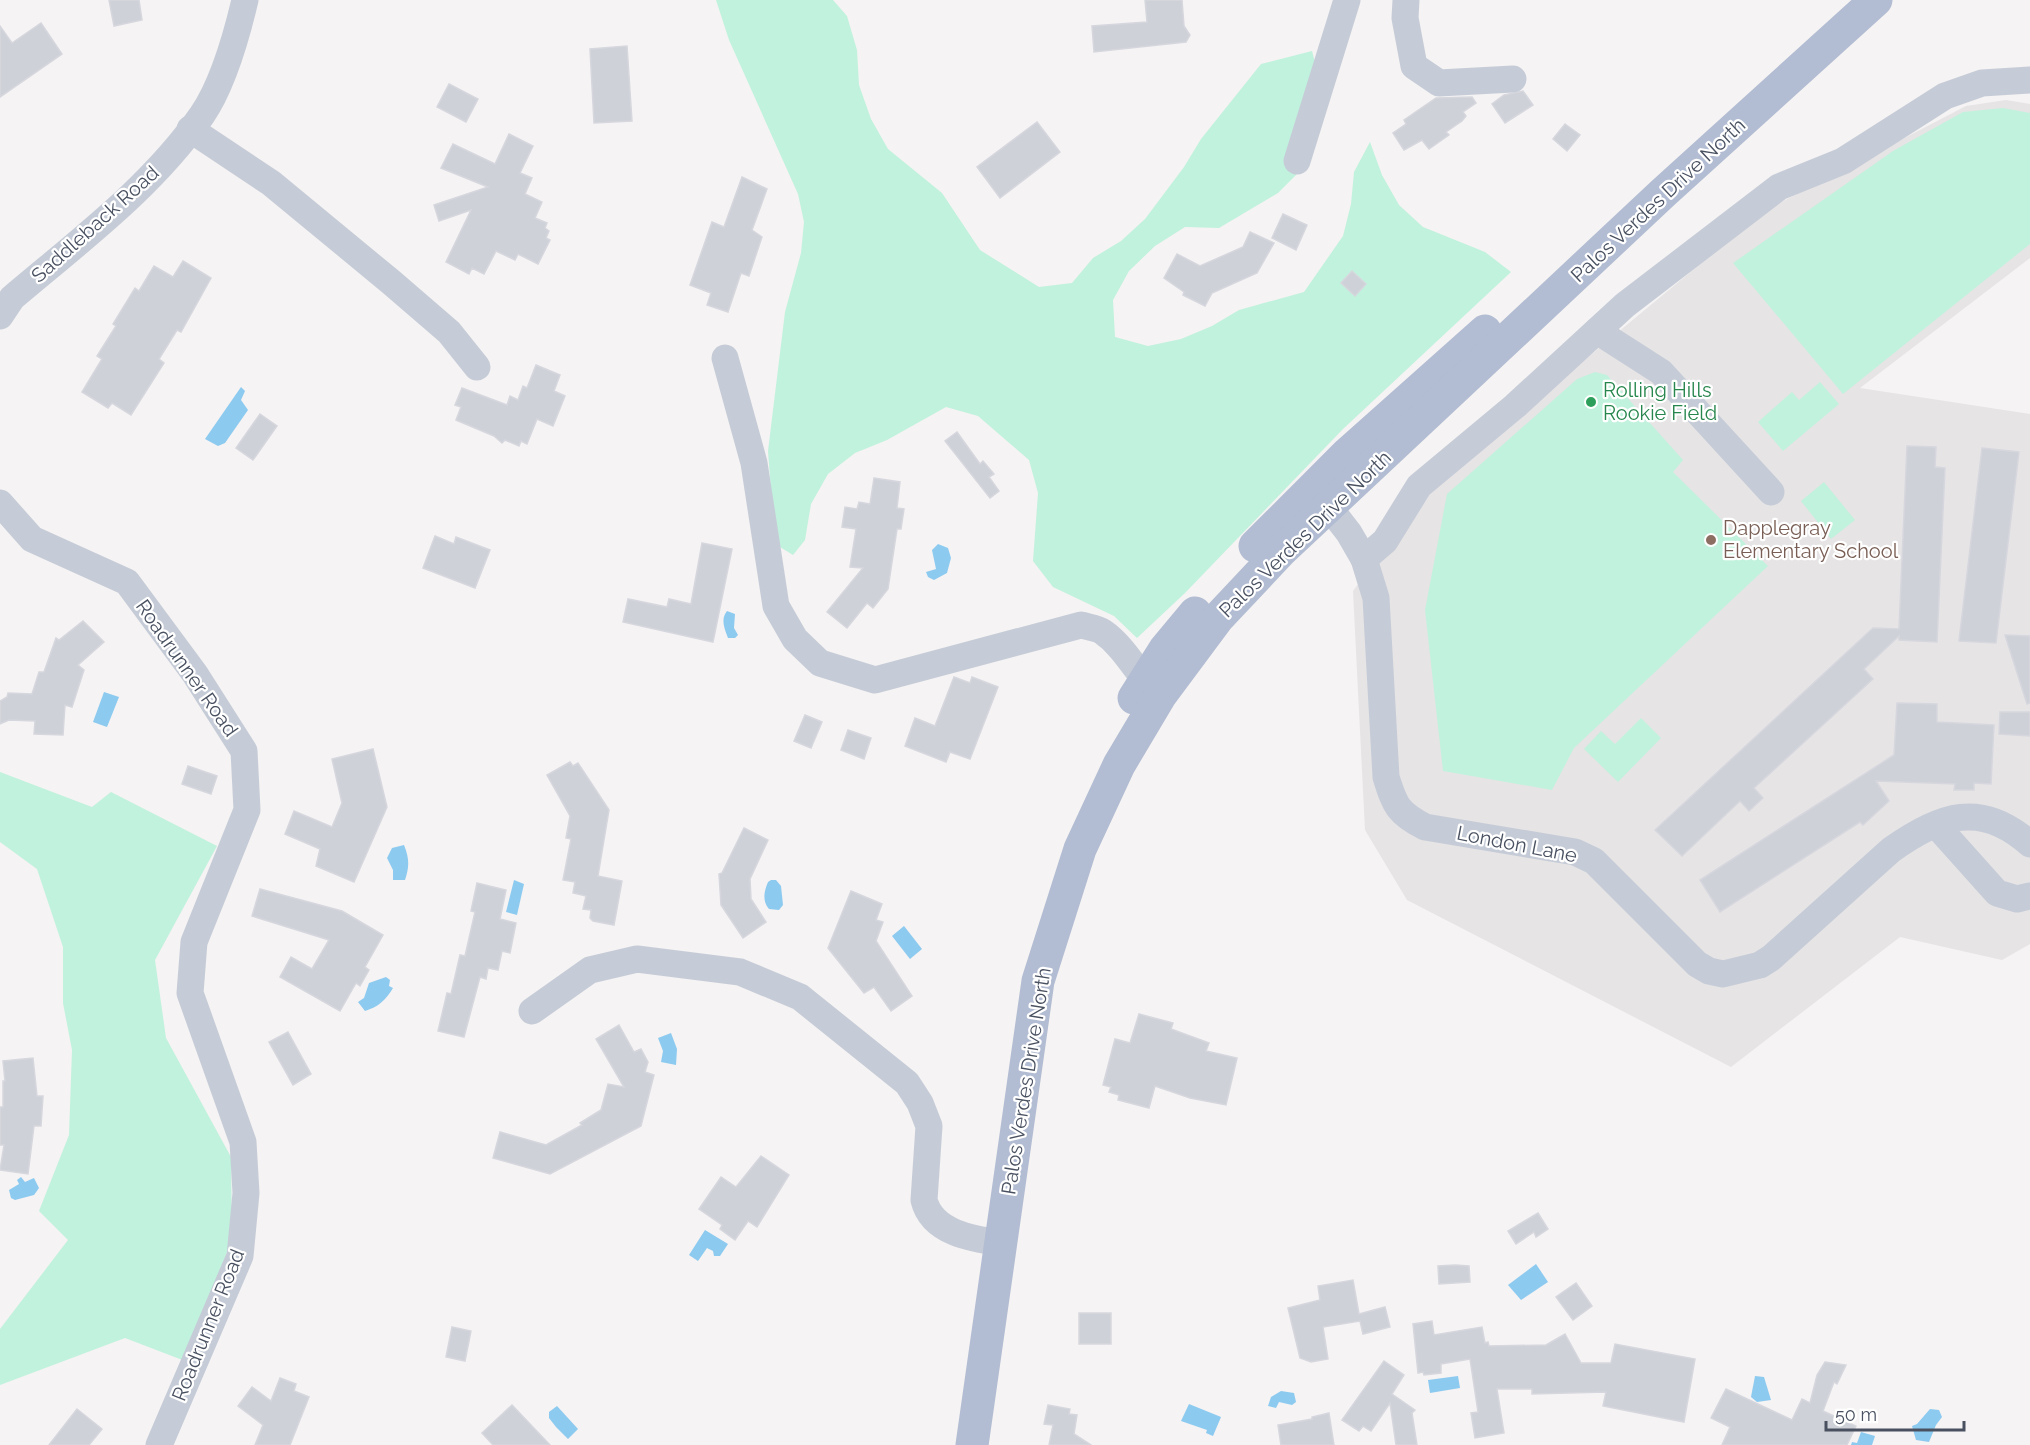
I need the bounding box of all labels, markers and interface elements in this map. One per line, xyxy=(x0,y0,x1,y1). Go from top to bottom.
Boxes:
street label: Palos Verdes Drive North xyxy=(1566,113,1750,287)
street label: Saddleback Road xyxy=(26,161,164,287)
place label: Rolling Hills Rookie Field xyxy=(1603,378,1717,425)
marker: Rolling Hills Rookie Field xyxy=(1584,395,1598,409)
street label: Palos Verdes Drive North xyxy=(1214,446,1396,622)
place label: Dapplegray Elementary School xyxy=(1723,516,1899,563)
marker: Dapplegray Elementary School xyxy=(1704,533,1718,547)
street label: Roadrunner Road xyxy=(131,595,243,741)
street label: London Lane xyxy=(1455,821,1579,867)
street label: Palos Verdes Drive North xyxy=(996,966,1056,1196)
street label: Roadrunner Road xyxy=(167,1246,249,1404)
scale bar xyxy=(1826,1394,1964,1432)
text: 50 m xyxy=(1835,1404,1877,1425)

